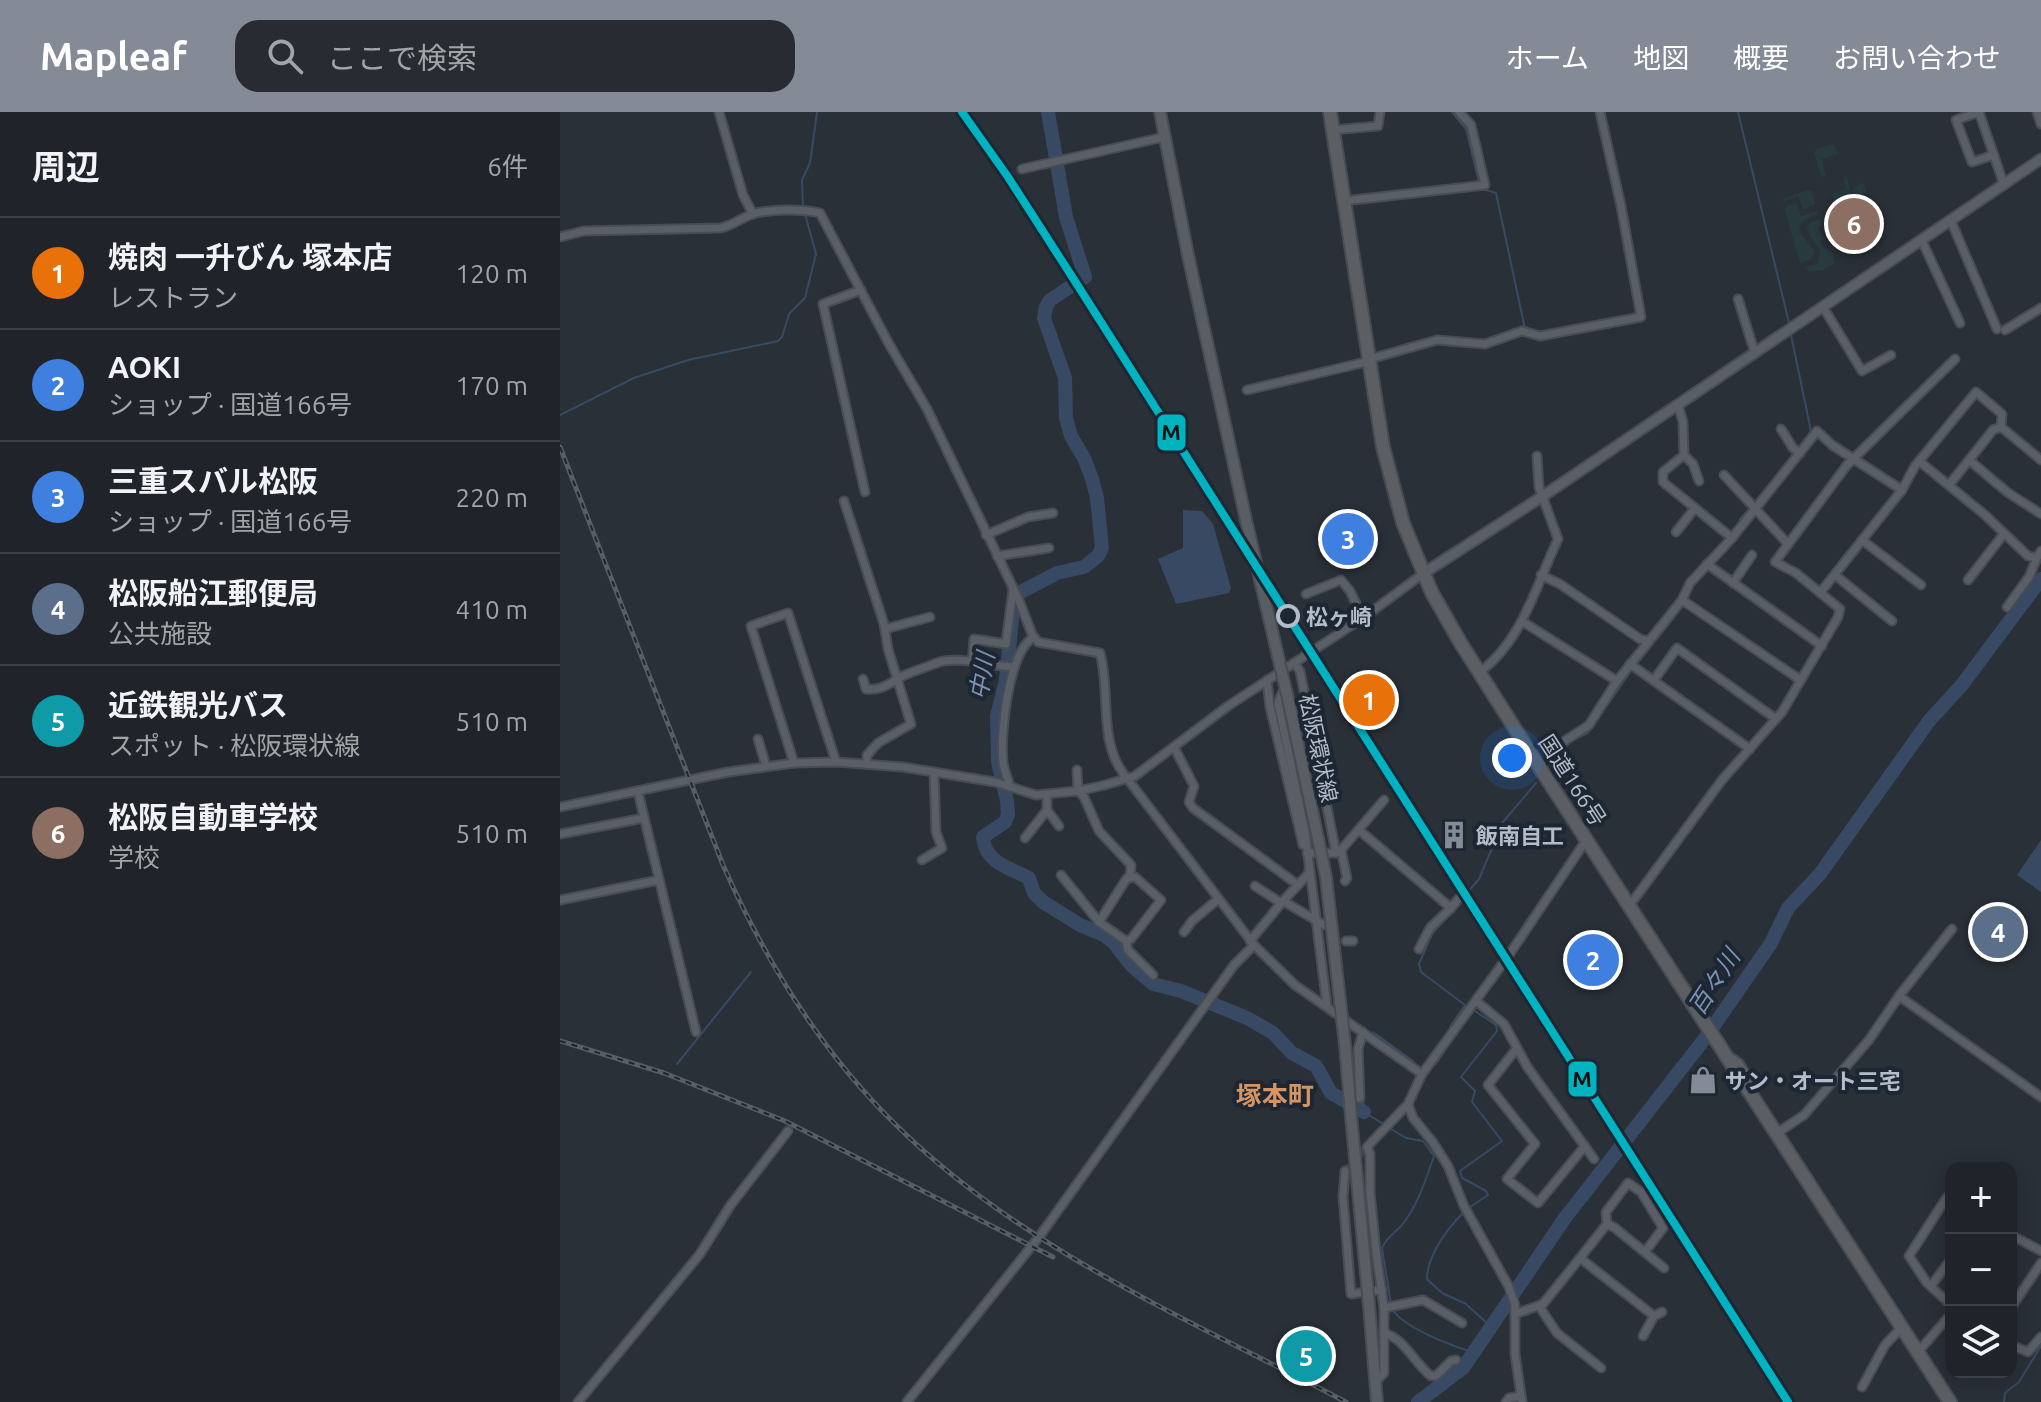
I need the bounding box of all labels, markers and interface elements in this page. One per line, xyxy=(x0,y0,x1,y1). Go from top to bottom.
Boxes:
search box xyxy=(235,20,795,92)
icon: search xyxy=(263,34,307,78)
text: Mapleaf xyxy=(40,35,187,77)
text: ここで検索 xyxy=(327,41,477,75)
text: ホーム xyxy=(1506,42,1589,73)
text: 地図 xyxy=(1633,42,1689,73)
text: 概要 xyxy=(1733,42,1789,73)
text: お問い合わせ xyxy=(1833,42,2001,73)
text: 周辺 xyxy=(32,147,100,185)
text: 6件 xyxy=(487,152,528,181)
pin: 6 xyxy=(1828,194,1880,254)
text: 焼肉 一升びん 塚本店 xyxy=(108,240,392,274)
text: 1 xyxy=(51,259,65,288)
text: 120 m xyxy=(456,259,528,288)
text: レストラン xyxy=(108,283,238,312)
text: AOKI xyxy=(108,350,181,384)
text: 2 xyxy=(51,371,65,400)
text: 170 m xyxy=(456,371,528,400)
text: ショップ · 国道166号 xyxy=(108,390,352,419)
line badge: M xyxy=(1156,413,1187,452)
text: M xyxy=(1161,419,1181,444)
text: 三重スバル松阪 xyxy=(108,464,318,498)
text: 3 xyxy=(51,483,65,512)
text: 220 m xyxy=(456,483,528,512)
text: ショップ · 国道166号 xyxy=(108,507,352,536)
pin: 3 xyxy=(1322,509,1374,569)
text: 松阪船江郵便局 xyxy=(108,576,318,610)
text: 4 xyxy=(51,595,65,624)
text: 410 m xyxy=(456,595,528,624)
place label: 松ヶ崎 xyxy=(1306,604,1372,629)
marker: 松ヶ崎 xyxy=(1277,605,1299,627)
text: 公共施設 xyxy=(108,619,212,648)
water label: 中川 xyxy=(965,647,1000,702)
pin: 1 xyxy=(1343,670,1395,730)
text: 近鉄観光バス xyxy=(108,688,288,722)
street label: 松阪環状線 xyxy=(1295,692,1343,804)
text: 5 xyxy=(51,707,65,736)
text: 510 m xyxy=(456,707,528,736)
street label: 国道166号 xyxy=(1534,730,1612,830)
text: スポット · 松阪環状線 xyxy=(108,731,360,760)
your location xyxy=(1492,738,1532,778)
text: 松阪自動車学校 xyxy=(108,800,318,834)
text: 6 xyxy=(51,819,65,848)
text: 510 m xyxy=(456,819,528,848)
building icon: 飯南自工 xyxy=(1439,820,1469,850)
place label: 飯南自工 xyxy=(1475,823,1564,848)
text: 学校 xyxy=(108,843,160,872)
pin: 4 xyxy=(1972,902,2024,962)
pin: 2 xyxy=(1567,930,1619,990)
water label: 百々川 xyxy=(1683,942,1747,1020)
line badge: M xyxy=(1567,1060,1598,1098)
shop icon: サン・オート三宅 xyxy=(1688,1065,1718,1095)
text: M xyxy=(1572,1066,1592,1091)
place label: サン・オート三宅 xyxy=(1725,1068,1901,1093)
district label: 塚本町 xyxy=(1236,1081,1314,1110)
map controls xyxy=(1945,1162,2017,1378)
button: + xyxy=(1945,1162,2017,1234)
button: − xyxy=(1945,1234,2017,1306)
button: layers xyxy=(1945,1306,2017,1378)
pin: 5 xyxy=(1280,1326,1332,1386)

